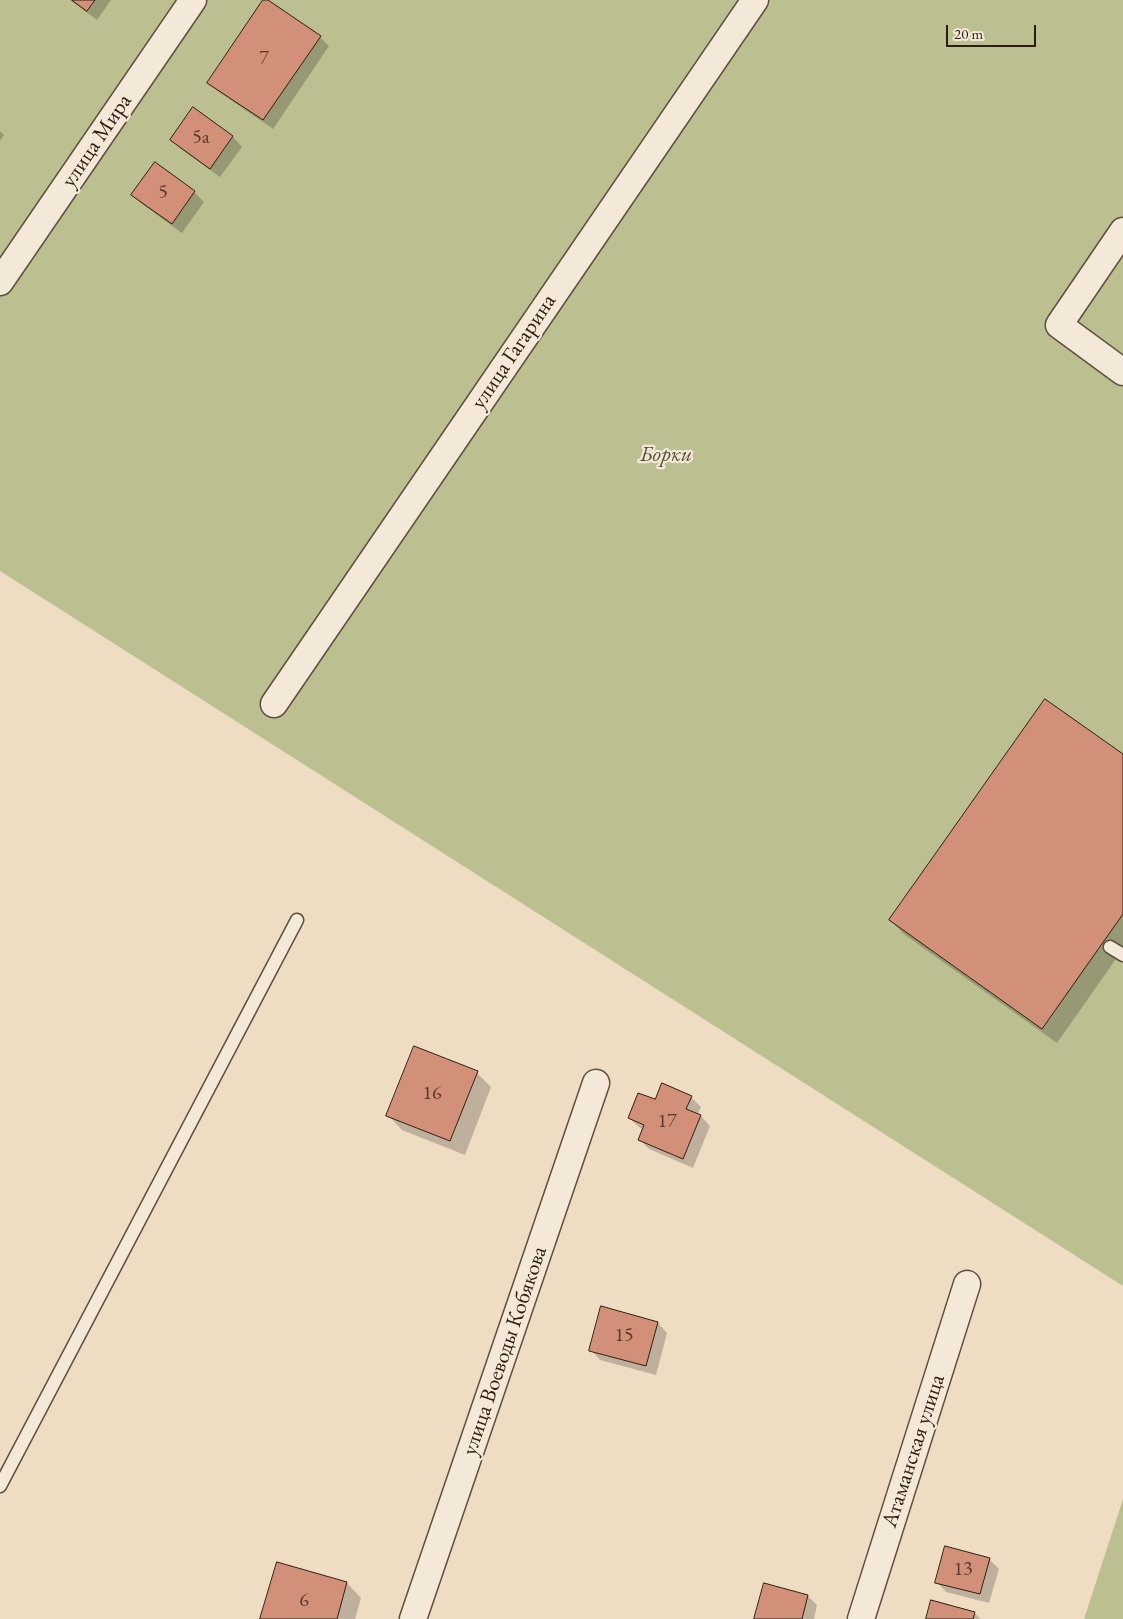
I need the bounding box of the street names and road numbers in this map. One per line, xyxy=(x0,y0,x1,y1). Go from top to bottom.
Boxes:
street label: улица Мира xyxy=(56,89,138,193)
street label: улица Гагарина xyxy=(466,289,562,415)
street label: улица Воеводы Кобякова xyxy=(457,1243,553,1459)
street label: Атаманская улица xyxy=(877,1371,951,1531)

